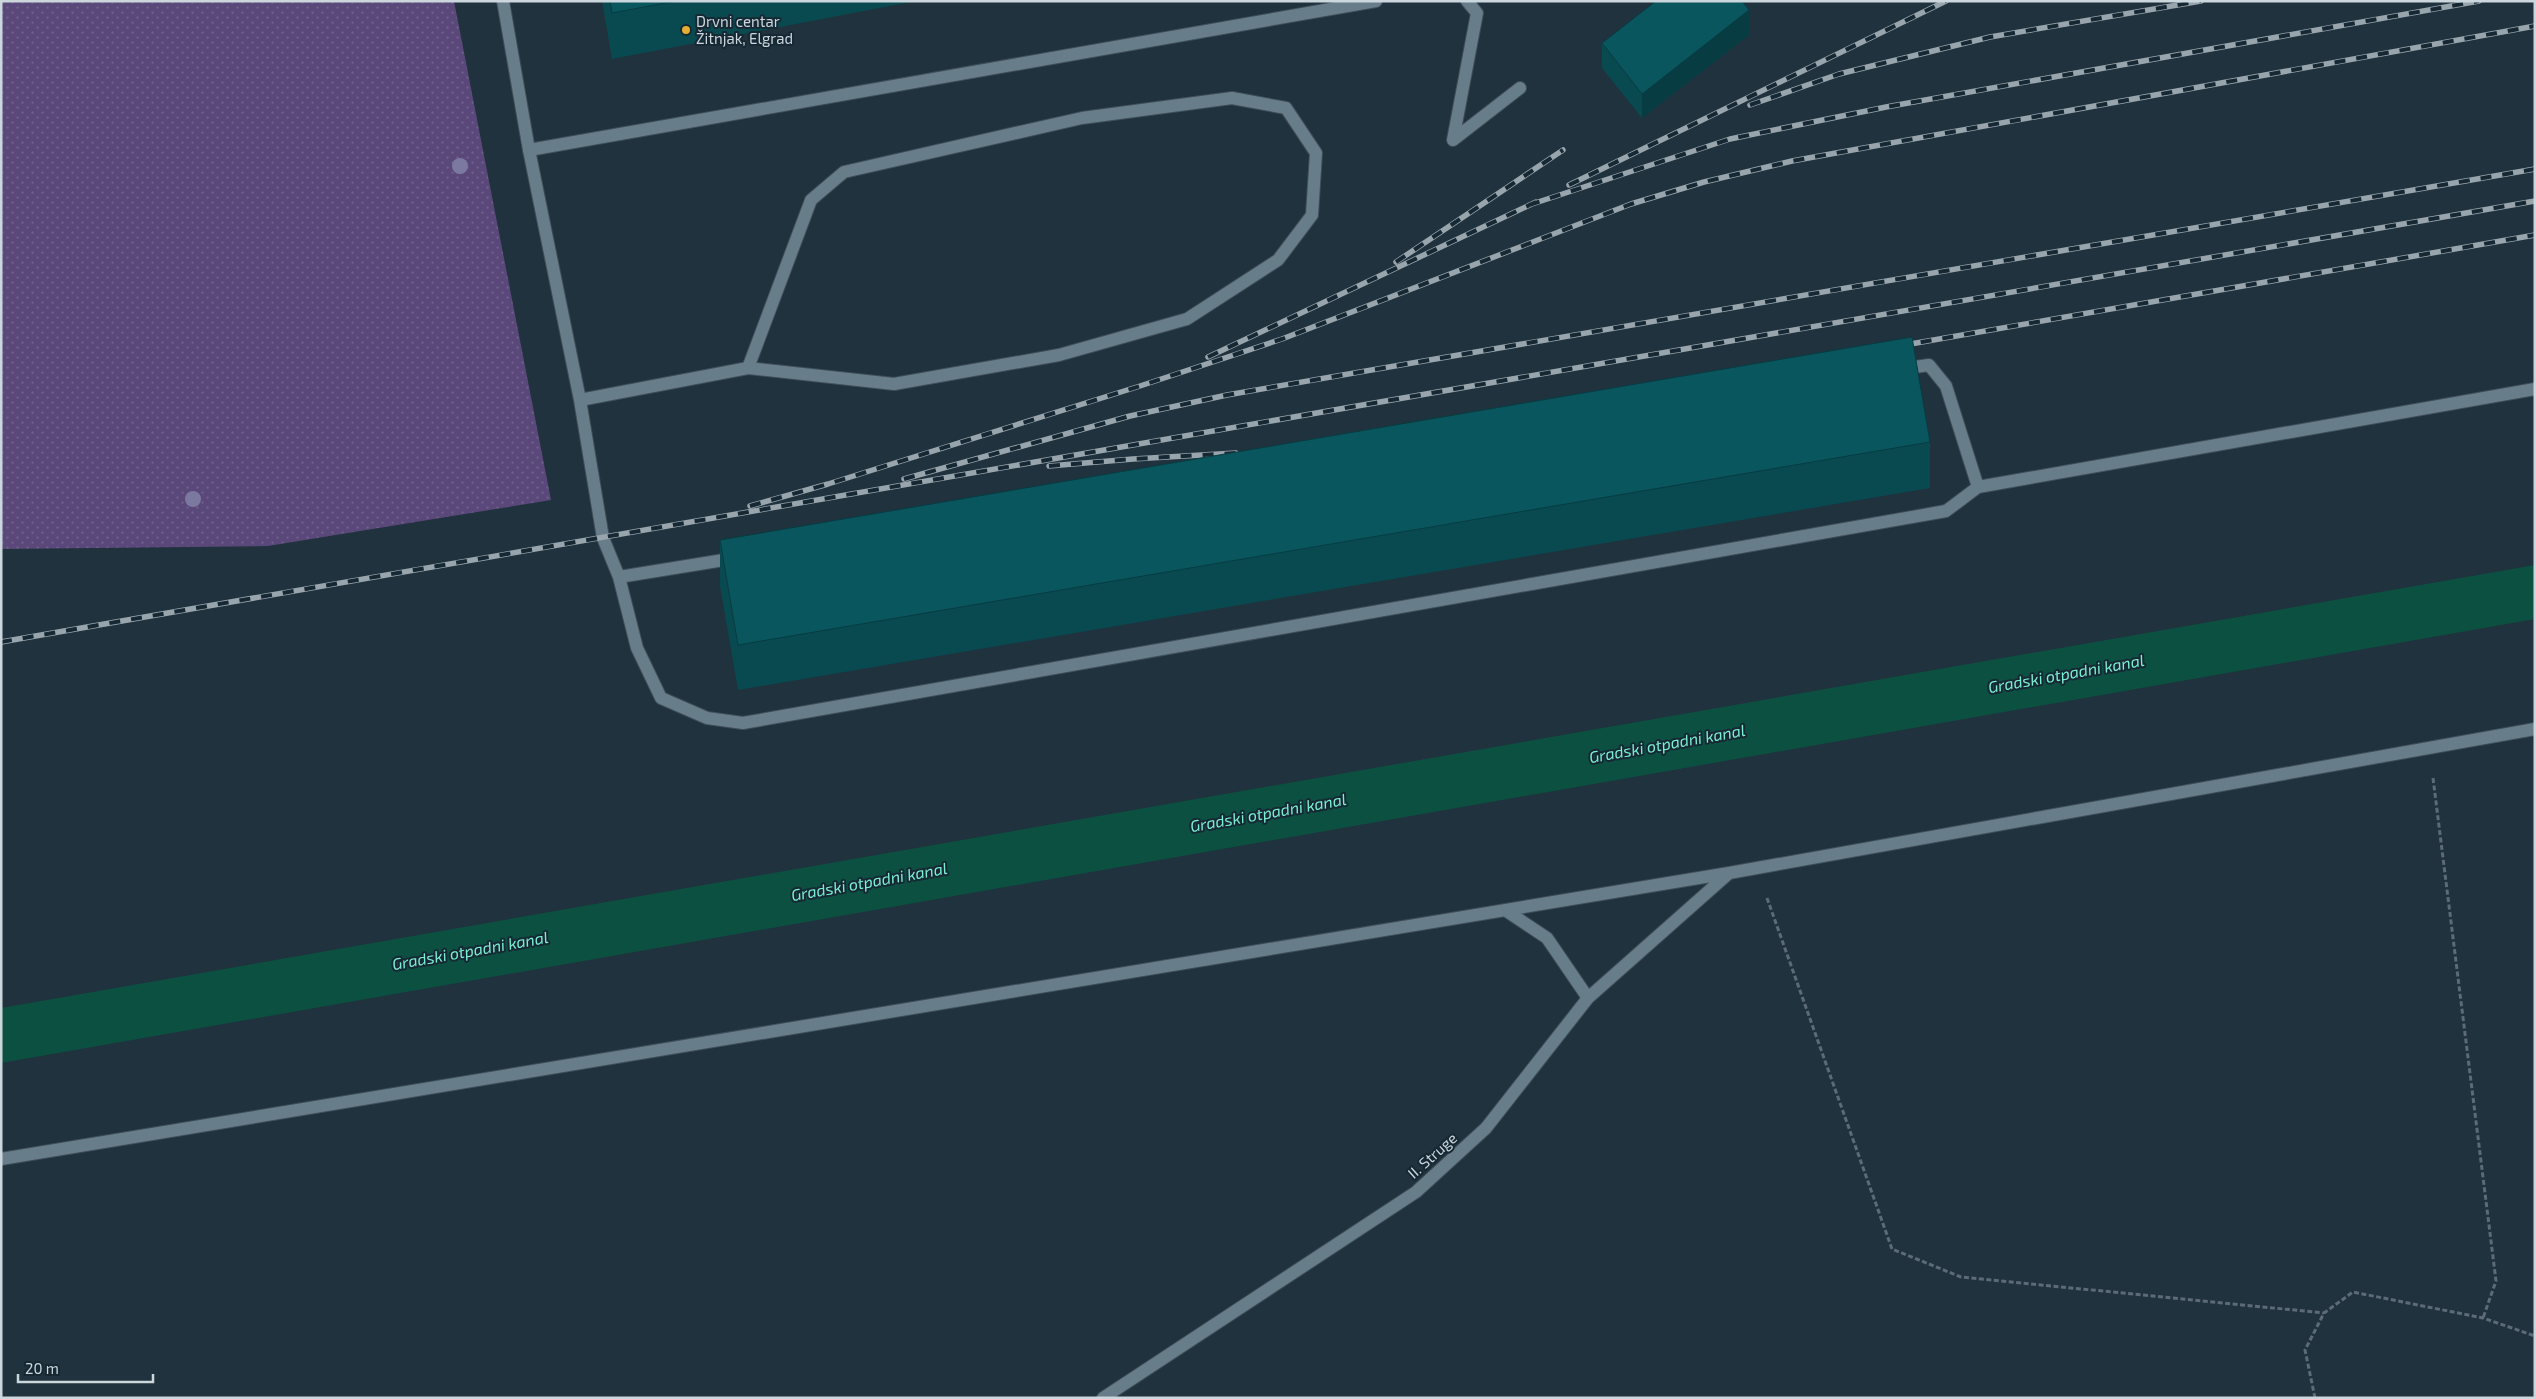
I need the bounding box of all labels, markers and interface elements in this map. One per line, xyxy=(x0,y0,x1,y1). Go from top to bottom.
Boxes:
place label: Drvni centar Žitnjak, Elgrad xyxy=(696,12,793,48)
marker: Drvni centar Žitnjak, Elgrad xyxy=(680,24,692,36)
water label: Gradski otpadni kanal xyxy=(1986,650,2146,696)
water label: Gradski otpadni kanal xyxy=(1587,720,1747,766)
water label: Gradski otpadni kanal xyxy=(1188,789,1348,835)
water label: Gradski otpadni kanal xyxy=(789,858,949,904)
water label: Gradski otpadni kanal xyxy=(390,927,550,973)
street label: II. Struge xyxy=(1404,1128,1460,1182)
scale bar xyxy=(18,1352,152,1384)
text: 20 m xyxy=(25,1359,59,1377)

